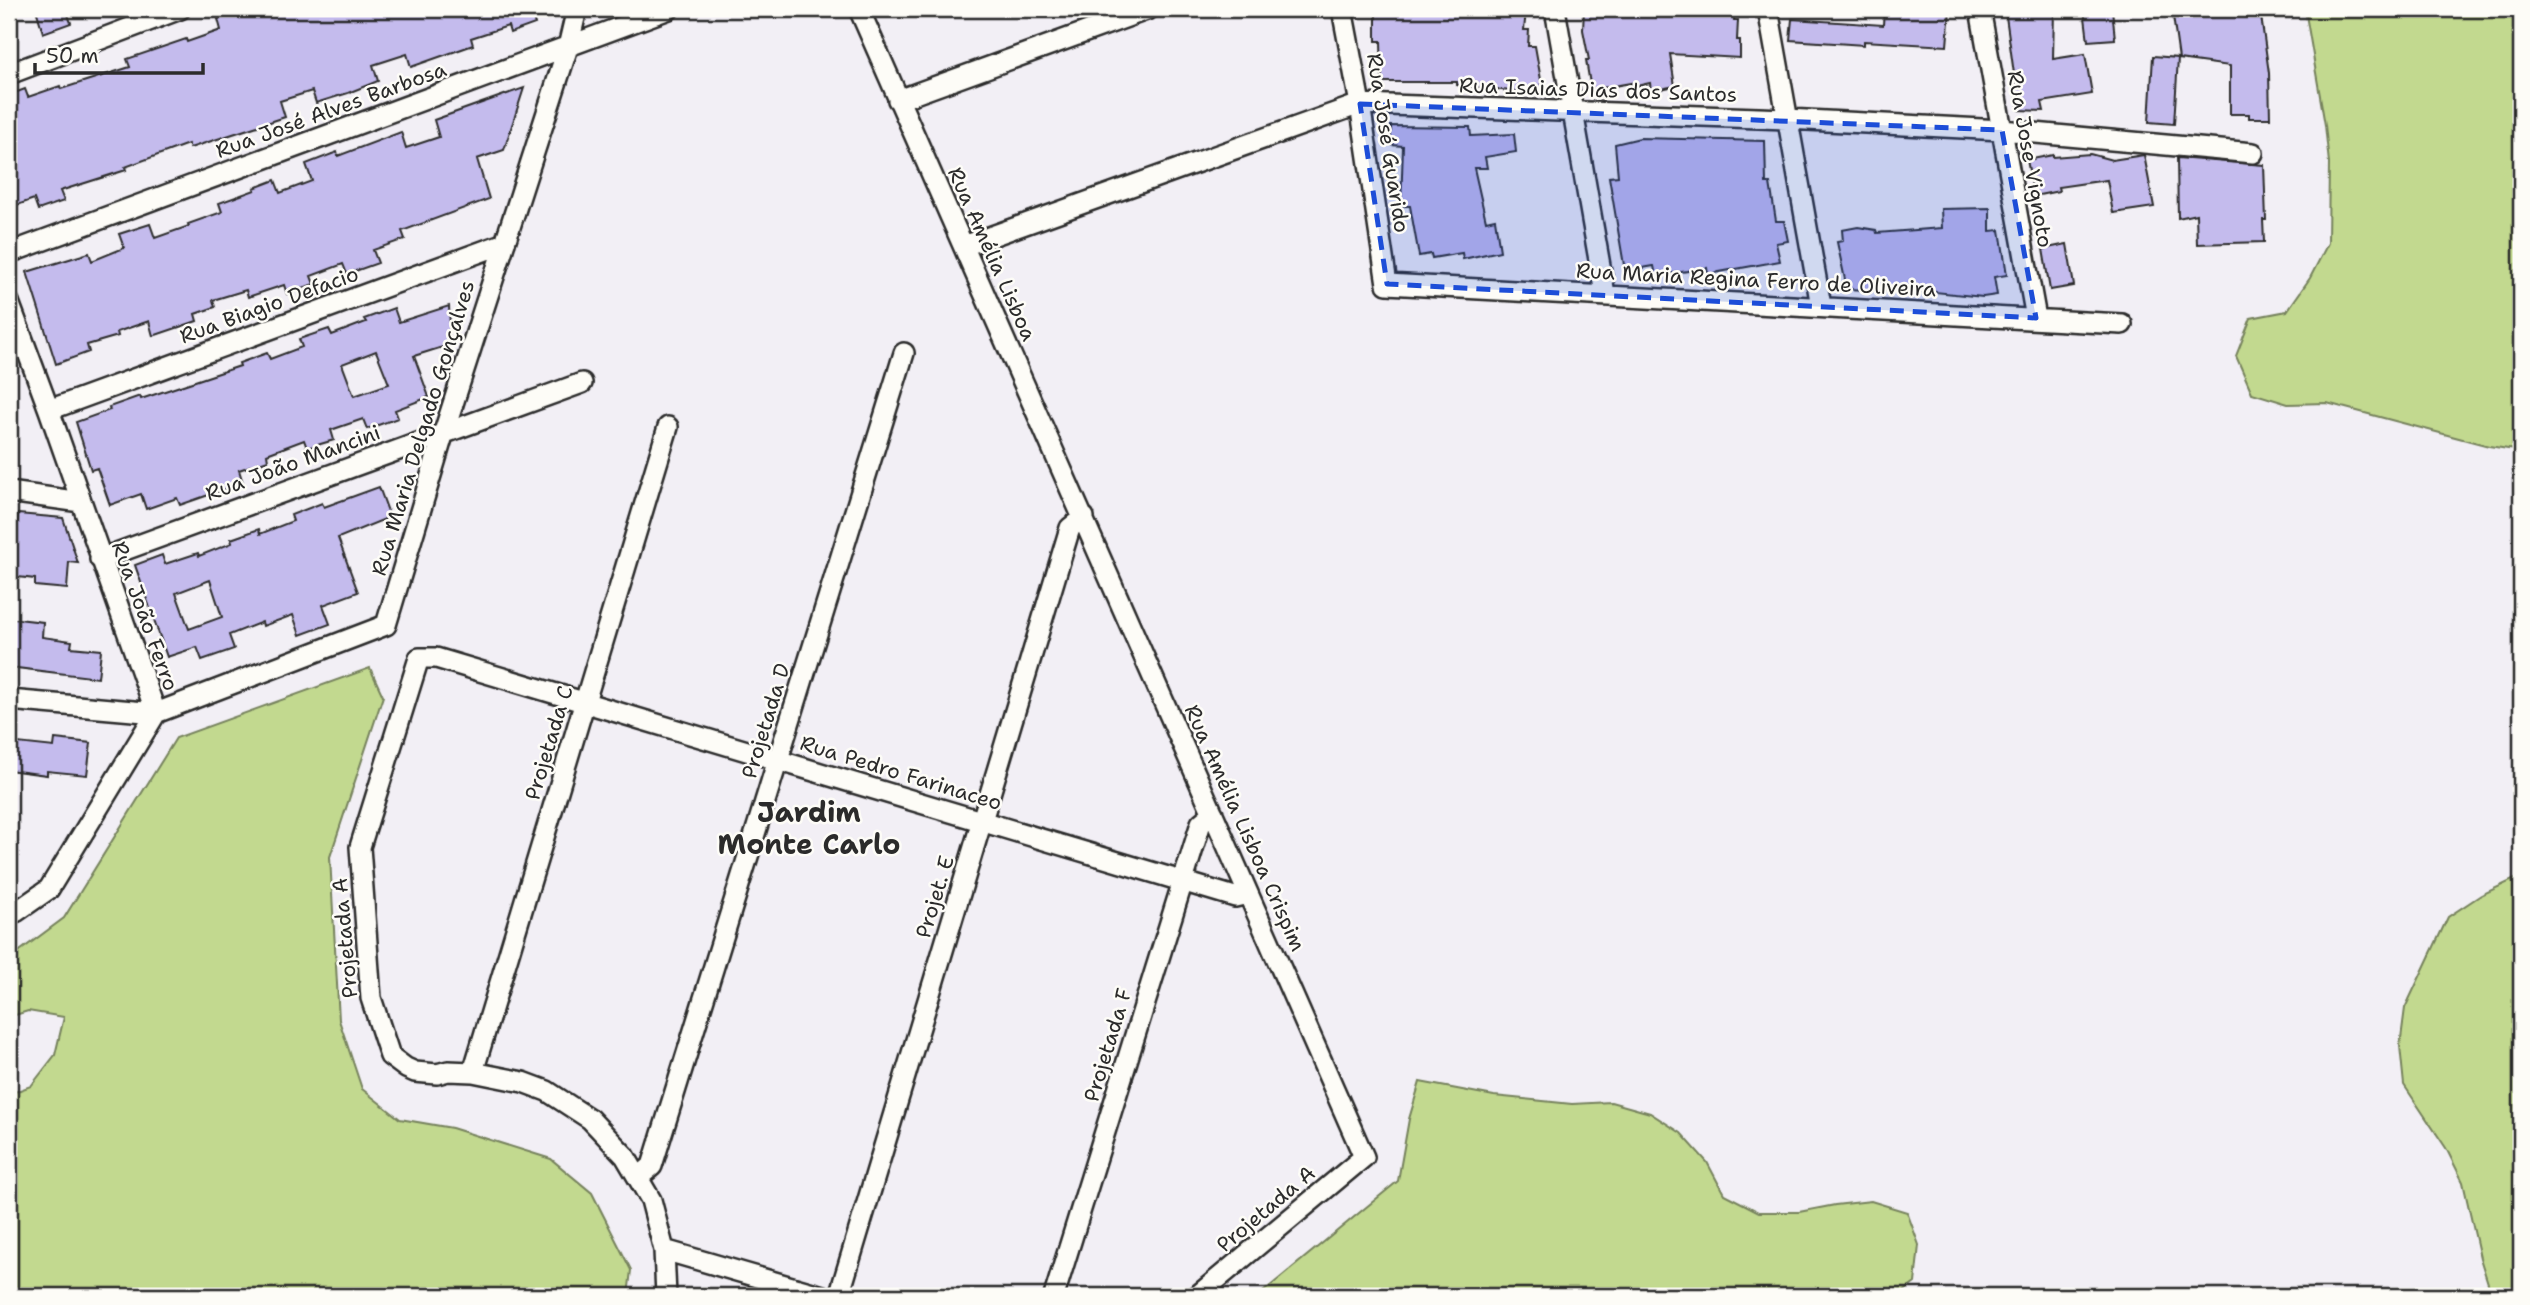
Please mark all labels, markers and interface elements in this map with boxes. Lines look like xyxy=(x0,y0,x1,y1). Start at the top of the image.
scale bar xyxy=(35,32,203,76)
text: 50 m xyxy=(46,42,99,70)
street label: Rua José Guarido xyxy=(1360,51,1416,235)
street label: Rua José Alves Barbosa xyxy=(212,55,450,165)
street label: Rua Jose Vignoto xyxy=(2001,68,2059,250)
street label: Rua Isaias Dias dos Santos xyxy=(1458,71,1738,109)
street label: Rua Amélia Lisboa xyxy=(941,163,1043,345)
street label: Rua Maria Regina Ferro de Oliveira xyxy=(1575,257,1937,303)
street label: Rua Biagio Defacio xyxy=(176,260,362,350)
street label: Rua Maria Delgado Gonçalves xyxy=(365,277,481,579)
street label: Rua João Mancini xyxy=(202,418,384,508)
street label: Rua João Ferro xyxy=(105,537,185,695)
street label: Projetada D xyxy=(735,660,797,782)
street label: Projetada C xyxy=(518,682,580,804)
street label: Rua Amélia Lisboa Crispim xyxy=(1178,700,1312,956)
street label: Rua Pedro Farinaceo xyxy=(797,729,1005,817)
district label: Jardim Monte Carlo xyxy=(718,793,900,863)
street label: Projet. E xyxy=(909,852,961,942)
street label: Projetada A xyxy=(326,877,364,999)
street label: Projetada F xyxy=(1077,985,1139,1105)
street label: Projetada A xyxy=(1211,1159,1321,1259)

